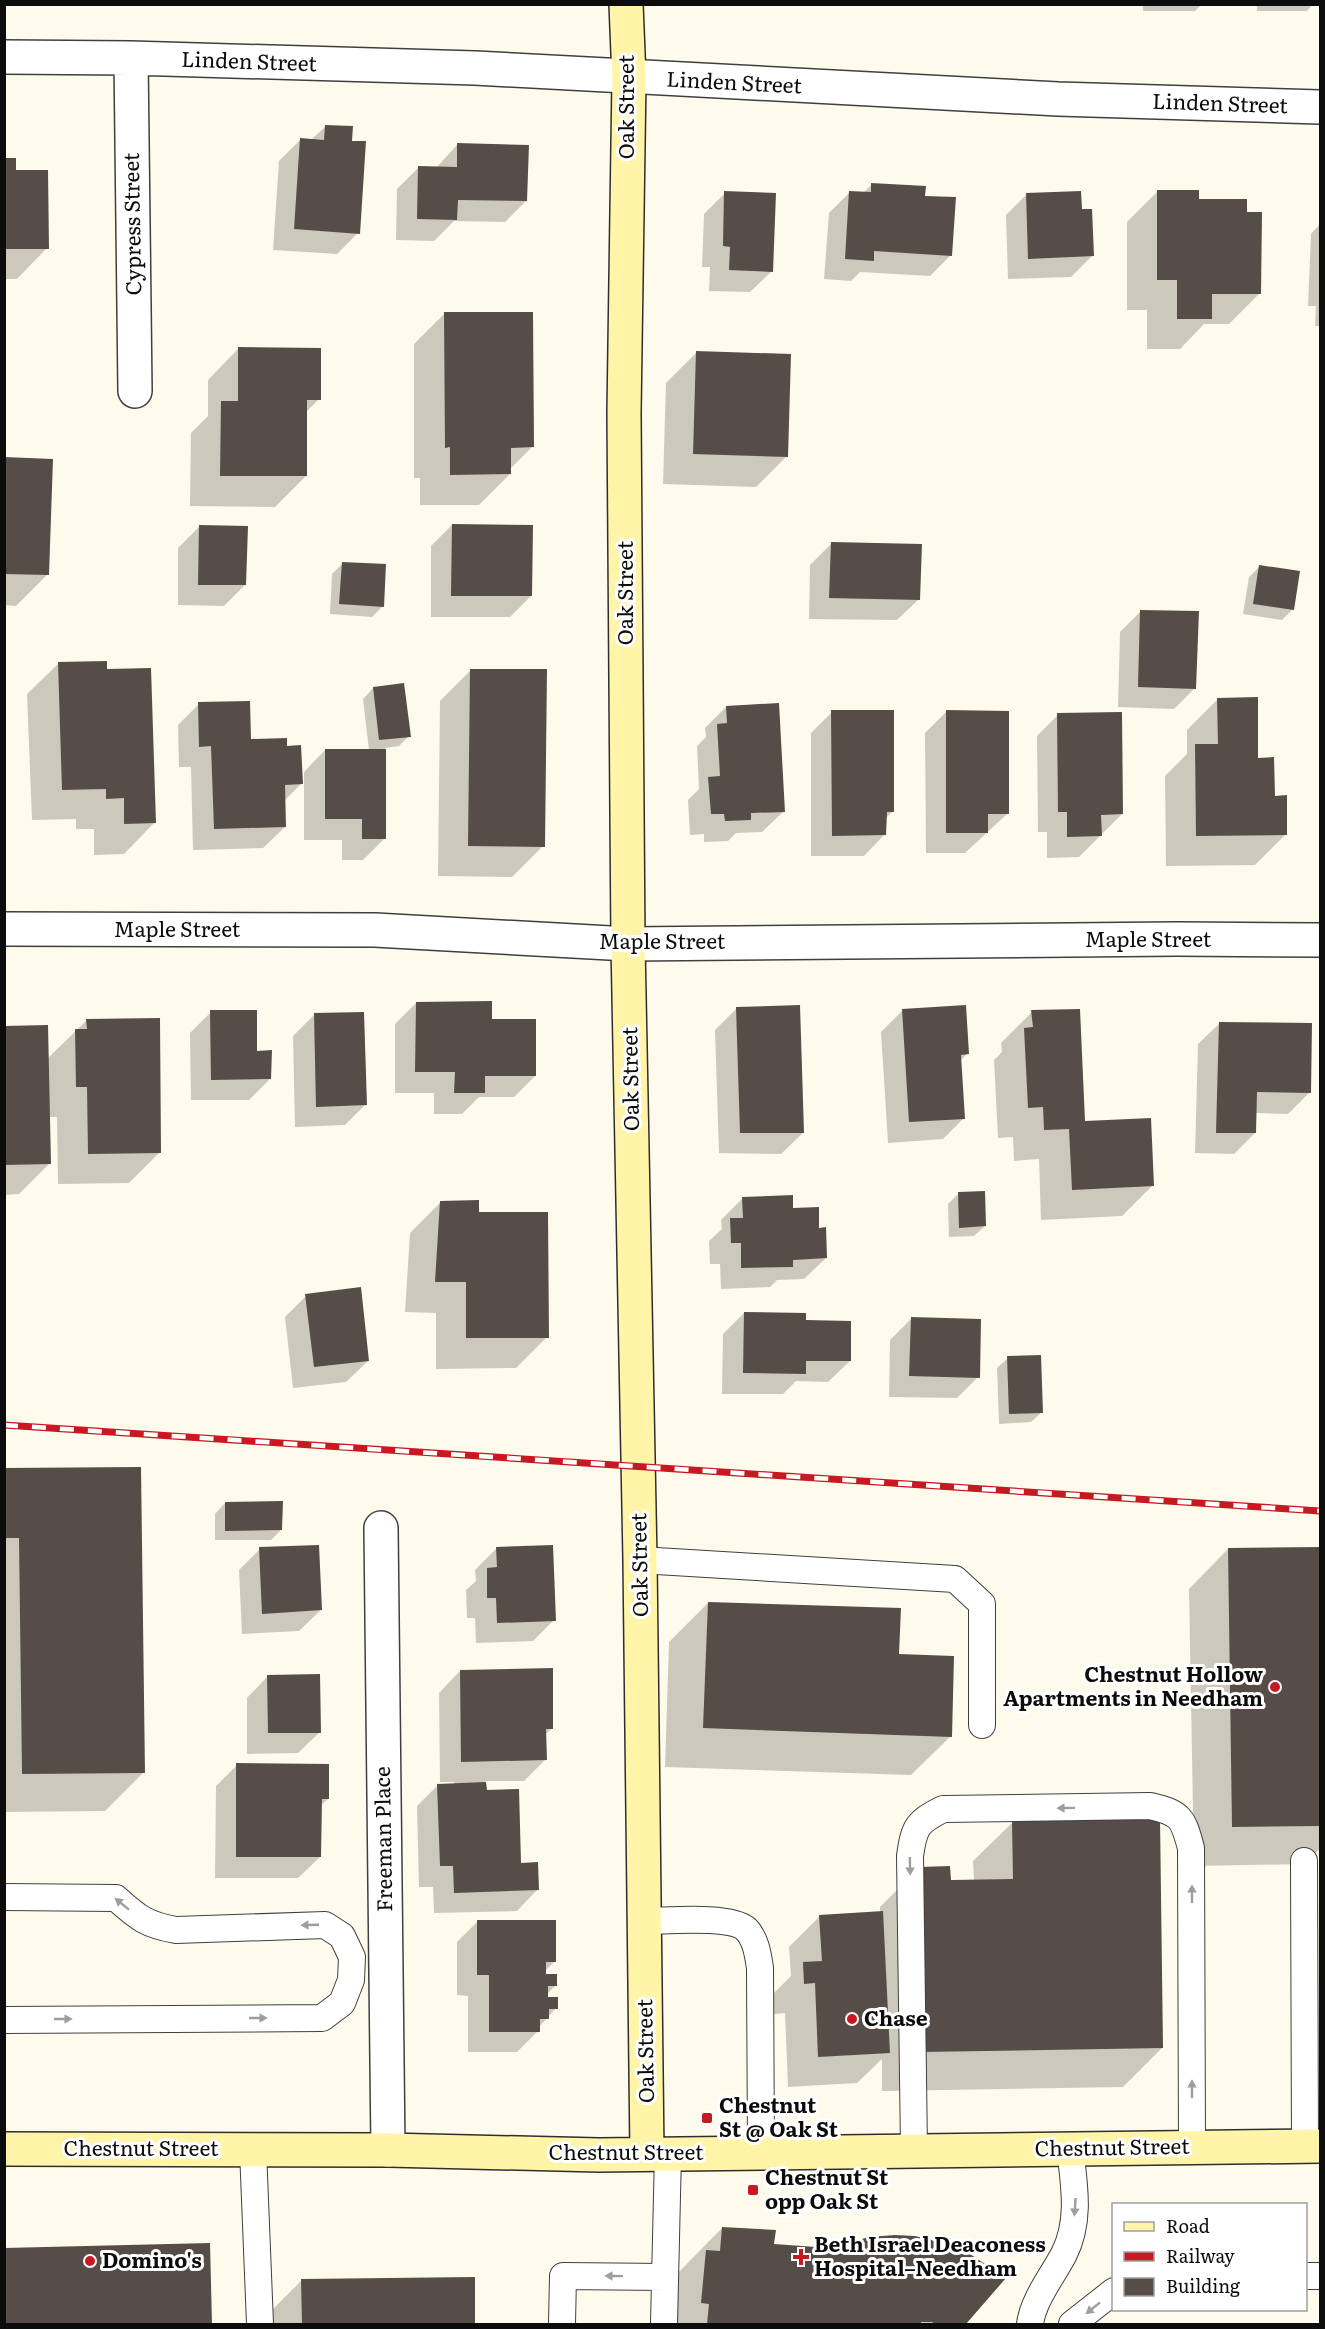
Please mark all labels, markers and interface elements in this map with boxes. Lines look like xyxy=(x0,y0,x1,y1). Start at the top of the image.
street label: Linden Street xyxy=(181,42,318,77)
street label: Oak Street xyxy=(609,54,640,159)
street label: Linden Street xyxy=(666,61,803,100)
street label: Linden Street xyxy=(1152,84,1289,119)
street label: Cypress Street xyxy=(114,152,147,296)
street label: Oak Street xyxy=(608,540,639,645)
street label: Maple Street xyxy=(114,912,241,943)
street label: Maple Street xyxy=(1085,922,1212,953)
street label: Maple Street xyxy=(599,924,726,955)
street label: Oak Street xyxy=(612,1026,645,1131)
street label: Oak Street xyxy=(621,1512,654,1617)
place label: Chestnut Hollow Apartments in Needham xyxy=(1003,1657,1263,1712)
marker: Chestnut Hollow Apartments in Needham xyxy=(1268,1680,1282,1694)
street label: Freeman Place xyxy=(365,1766,398,1912)
one-way arrow xyxy=(1057,1803,1076,1813)
one-way arrow xyxy=(905,1856,915,1875)
one-way arrow xyxy=(1187,1884,1197,1903)
one-way arrow xyxy=(114,1898,130,1911)
one-way arrow xyxy=(300,1921,319,1930)
street label: Oak Street xyxy=(627,1998,660,2103)
place label: Chase xyxy=(864,2001,928,2032)
marker: Chase xyxy=(845,2012,859,2026)
one-way arrow xyxy=(248,2013,267,2023)
one-way arrow xyxy=(53,2014,72,2024)
one-way arrow xyxy=(1187,2079,1197,2098)
place label: Chestnut St @ Oak St xyxy=(719,2088,839,2143)
marker: Chestnut St @ Oak St xyxy=(700,2111,714,2125)
street label: Chestnut Street xyxy=(1034,2129,1190,2162)
street label: Chestnut Street xyxy=(63,2131,219,2162)
street label: Chestnut Street xyxy=(548,2135,704,2166)
place label: Chestnut St opp Oak St xyxy=(765,2160,889,2215)
marker: Chestnut St opp Oak St xyxy=(746,2183,760,2197)
one-way arrow xyxy=(1070,2197,1080,2216)
legend xyxy=(1112,2203,1307,2311)
text: Road xyxy=(1166,2212,1210,2239)
place label: Beth Israel Deaconess Hospital–Needham xyxy=(814,2227,1046,2282)
text: Railway xyxy=(1166,2242,1235,2269)
place label: Domino's xyxy=(102,2243,202,2274)
marker: Beth Israel Deaconess Hospital–Needham xyxy=(792,2248,810,2266)
marker: Domino's xyxy=(83,2254,97,2268)
one-way arrow xyxy=(605,2272,624,2281)
text: Building xyxy=(1166,2272,1241,2299)
one-way arrow xyxy=(1085,2301,1101,2314)

